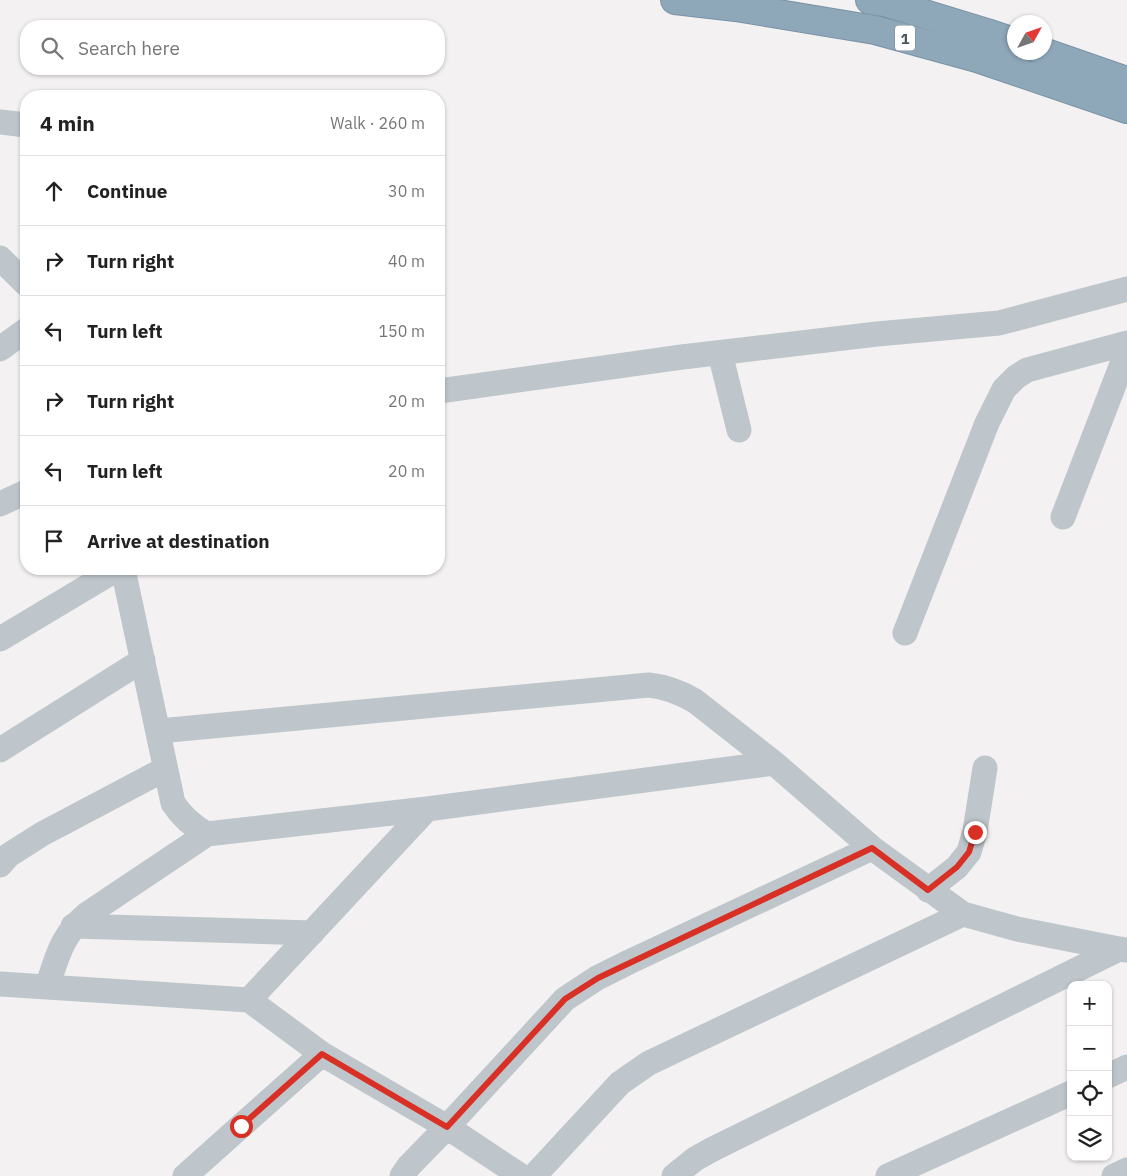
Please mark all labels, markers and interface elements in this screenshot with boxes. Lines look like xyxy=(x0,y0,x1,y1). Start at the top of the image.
north arrow xyxy=(1007,15,1052,60)
search box xyxy=(20,20,445,75)
road number: 1 xyxy=(895,26,915,50)
icon: search xyxy=(38,34,66,62)
text: Search here xyxy=(78,36,180,60)
text: 4 min xyxy=(40,109,95,137)
text: Walk · 260 m xyxy=(330,113,425,133)
icon: ahead xyxy=(40,177,68,205)
text: Continue xyxy=(87,179,167,203)
text: 30 m xyxy=(388,181,425,201)
icon: right xyxy=(40,247,68,275)
text: Turn right xyxy=(87,249,174,273)
text: 40 m xyxy=(388,251,425,271)
icon: left xyxy=(40,317,68,345)
text: Turn left xyxy=(87,319,163,343)
text: 150 m xyxy=(378,321,425,341)
icon: right xyxy=(40,387,68,415)
text: Turn right xyxy=(87,389,174,413)
text: 20 m xyxy=(388,391,425,411)
icon: left xyxy=(40,457,68,485)
text: Turn left xyxy=(87,459,163,483)
text: 20 m xyxy=(388,461,425,481)
icon: arrive xyxy=(40,527,68,555)
text: Arrive at destination xyxy=(87,529,270,553)
route end xyxy=(964,821,987,844)
map controls xyxy=(1067,981,1112,1161)
button: + xyxy=(1067,981,1112,1026)
button: − xyxy=(1067,1026,1112,1071)
button: locate xyxy=(1067,1071,1112,1116)
route start xyxy=(230,1115,253,1138)
button: layers xyxy=(1067,1116,1112,1161)

